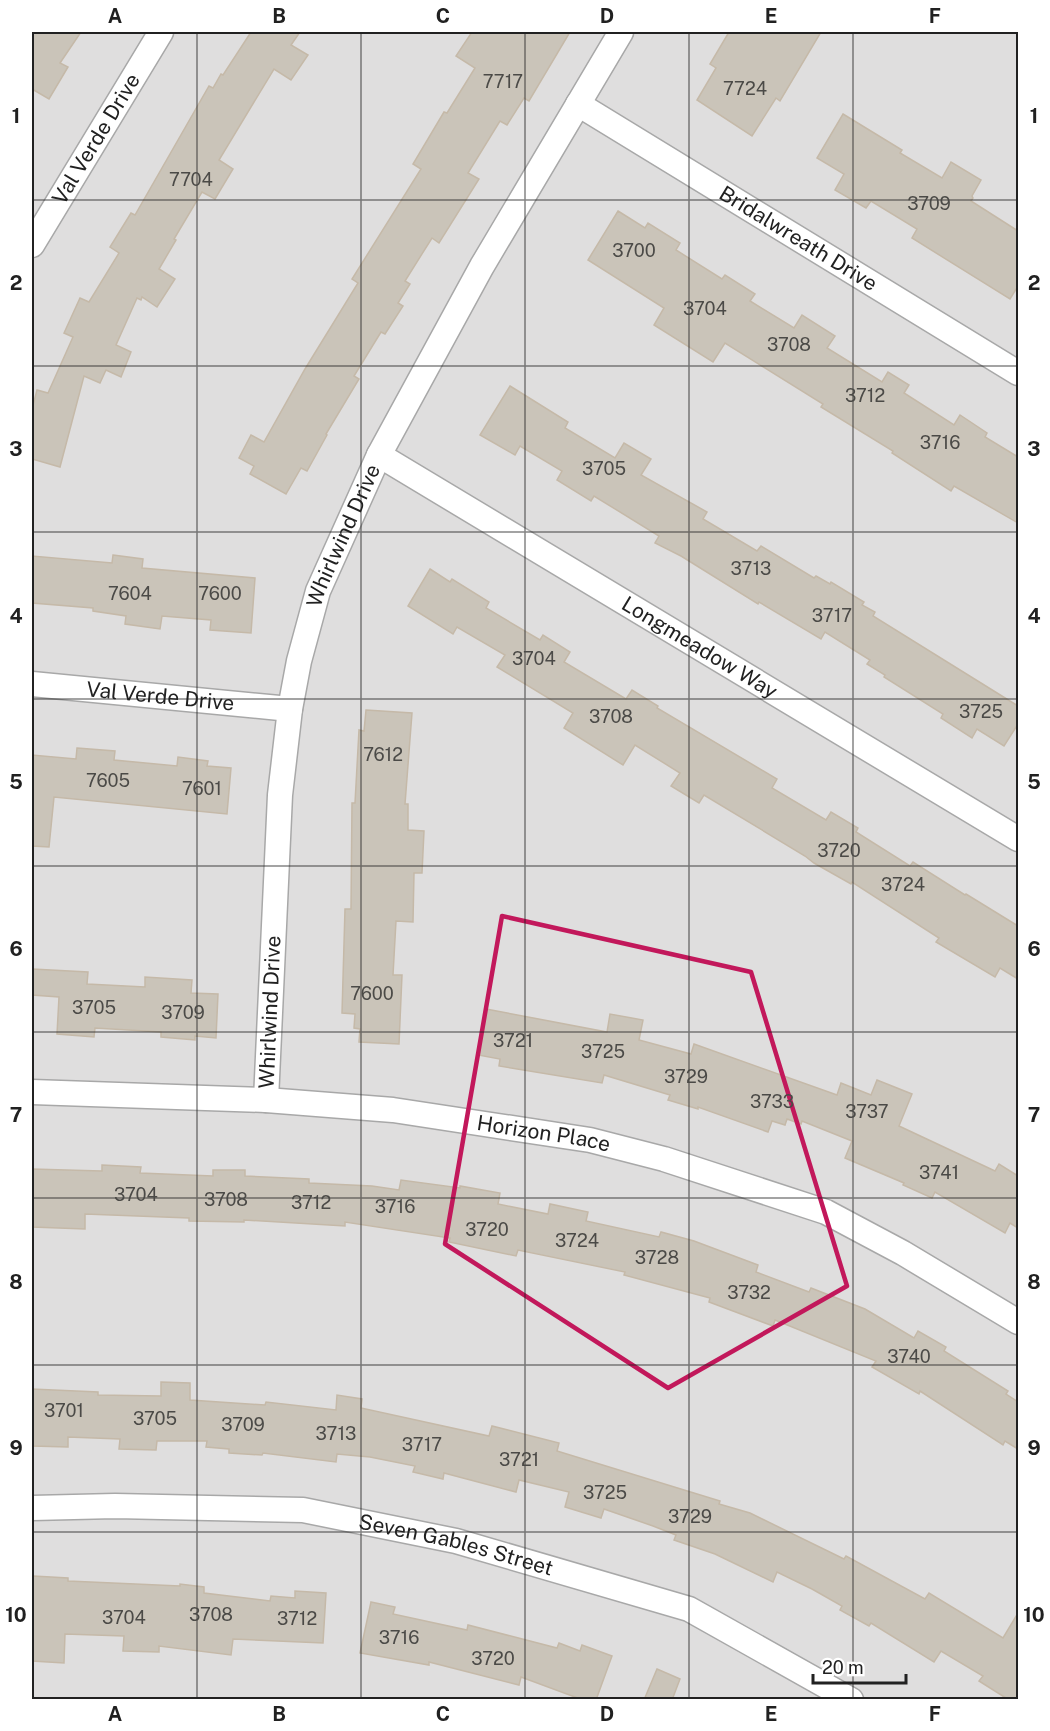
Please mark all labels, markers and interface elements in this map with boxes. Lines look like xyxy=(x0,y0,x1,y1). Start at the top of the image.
text: A xyxy=(108,4,122,28)
text: B xyxy=(272,4,286,28)
text: C xyxy=(436,4,450,28)
text: D xyxy=(600,4,614,28)
text: E xyxy=(765,4,777,28)
text: F xyxy=(929,4,941,28)
street label: Val Verde Drive xyxy=(47,69,145,209)
house number: 7717 xyxy=(483,71,523,92)
house number: 7724 xyxy=(723,78,767,99)
text: 1 xyxy=(12,104,20,128)
text: 1 xyxy=(1030,104,1038,128)
house number: 7704 xyxy=(169,169,213,190)
street label: Bridalwreath Drive xyxy=(715,180,882,296)
house number: 3709 xyxy=(907,193,951,214)
house number: 3700 xyxy=(612,240,656,261)
text: 2 xyxy=(10,271,22,295)
text: 2 xyxy=(1028,271,1040,295)
house number: 3704 xyxy=(683,298,727,319)
house number: 3708 xyxy=(767,334,811,355)
house number: 3712 xyxy=(845,385,885,406)
house number: 3716 xyxy=(920,432,960,453)
text: 3 xyxy=(9,437,23,461)
text: 3 xyxy=(1027,437,1041,461)
house number: 3705 xyxy=(582,458,626,479)
street label: Whirlwind Drive xyxy=(301,460,385,610)
house number: 3713 xyxy=(731,558,771,579)
house number: 7604 xyxy=(108,583,152,604)
house number: 7600 xyxy=(198,583,242,604)
street label: Longmeadow Way xyxy=(617,591,782,704)
text: 4 xyxy=(9,604,23,628)
text: 4 xyxy=(1027,604,1041,628)
house number: 3717 xyxy=(812,605,852,626)
house number: 3704 xyxy=(512,648,556,669)
street label: Val Verde Drive xyxy=(85,676,236,716)
house number: 3725 xyxy=(959,701,1003,722)
house number: 3708 xyxy=(589,706,633,727)
house number: 7612 xyxy=(363,744,403,765)
text: 5 xyxy=(9,770,23,794)
house number: 7605 xyxy=(86,770,130,791)
text: 5 xyxy=(1027,770,1041,794)
house number: 7601 xyxy=(182,778,222,799)
house number: 3720 xyxy=(817,840,861,861)
house number: 3724 xyxy=(881,874,925,895)
street label: Whirlwind Drive xyxy=(254,935,286,1089)
text: 6 xyxy=(9,937,23,961)
text: 6 xyxy=(1027,937,1041,961)
house number: 7600 xyxy=(350,983,394,1004)
house number: 3705 xyxy=(72,997,116,1018)
house number: 3709 xyxy=(161,1002,205,1023)
house number: 3721 xyxy=(493,1030,533,1051)
house number: 3725 xyxy=(581,1041,625,1062)
house number: 3729 xyxy=(664,1066,708,1087)
house number: 3733 xyxy=(750,1091,794,1112)
house number: 3737 xyxy=(845,1101,889,1122)
text: 7 xyxy=(10,1103,22,1127)
text: 7 xyxy=(1028,1103,1040,1127)
street label: Horizon Place xyxy=(475,1110,613,1157)
house number: 3741 xyxy=(919,1162,959,1183)
house number: 3704 xyxy=(114,1184,158,1205)
house number: 3708 xyxy=(204,1189,248,1210)
house number: 3712 xyxy=(291,1192,331,1213)
house number: 3716 xyxy=(375,1196,415,1217)
house number: 3720 xyxy=(465,1219,509,1240)
house number: 3724 xyxy=(555,1230,599,1251)
house number: 3728 xyxy=(635,1247,679,1268)
text: 8 xyxy=(9,1270,23,1294)
text: 8 xyxy=(1027,1270,1041,1294)
house number: 3732 xyxy=(727,1282,771,1303)
house number: 3740 xyxy=(887,1346,931,1367)
house number: 3701 xyxy=(44,1400,84,1421)
house number: 3705 xyxy=(133,1408,177,1429)
house number: 3709 xyxy=(221,1414,265,1435)
house number: 3713 xyxy=(316,1423,356,1444)
house number: 3717 xyxy=(402,1434,442,1455)
text: 9 xyxy=(9,1436,23,1460)
text: 9 xyxy=(1027,1436,1041,1460)
house number: 3721 xyxy=(499,1449,539,1470)
house number: 3725 xyxy=(583,1482,627,1503)
house number: 3729 xyxy=(668,1506,712,1527)
street label: Seven Gables Street xyxy=(357,1509,556,1581)
text: 10 xyxy=(5,1603,27,1627)
text: 10 xyxy=(1023,1603,1045,1627)
house number: 3708 xyxy=(189,1604,233,1625)
house number: 3704 xyxy=(102,1607,146,1628)
house number: 3712 xyxy=(277,1608,317,1629)
house number: 3716 xyxy=(379,1627,419,1648)
scale bar xyxy=(813,1647,906,1685)
house number: 3720 xyxy=(471,1648,515,1669)
text: 20 m xyxy=(822,1657,864,1678)
text: A xyxy=(108,1702,122,1726)
text: B xyxy=(272,1702,286,1726)
text: C xyxy=(436,1702,450,1726)
text: D xyxy=(600,1702,614,1726)
text: E xyxy=(765,1702,777,1726)
text: F xyxy=(929,1702,941,1726)

